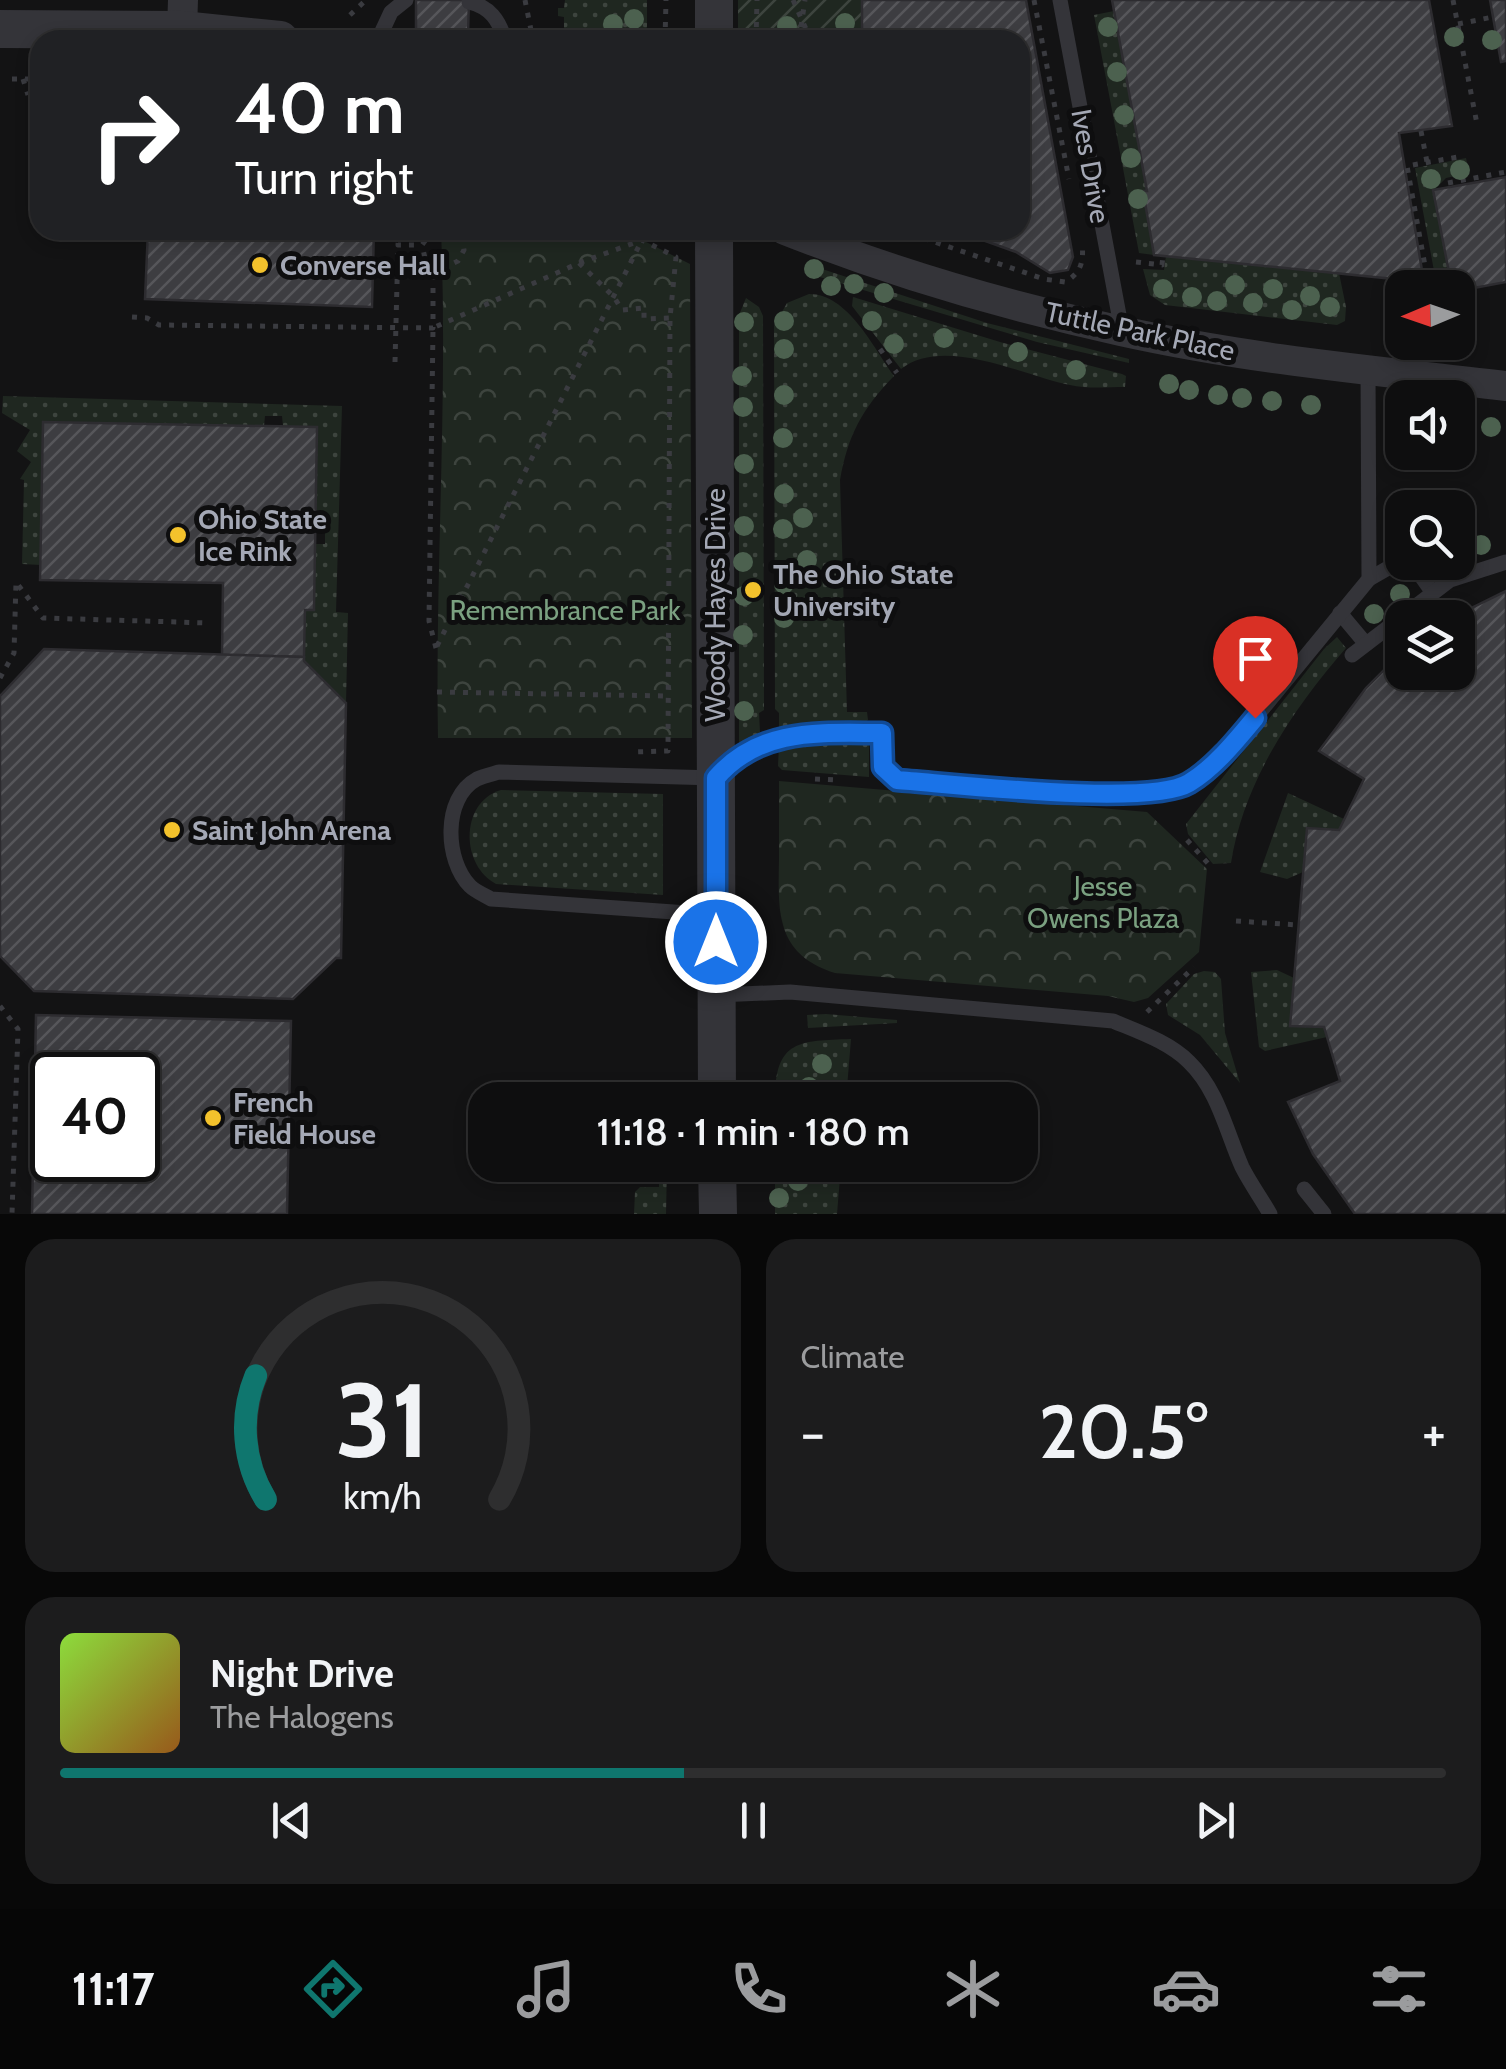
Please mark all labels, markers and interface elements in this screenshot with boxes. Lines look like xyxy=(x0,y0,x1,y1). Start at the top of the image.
text: 40 m xyxy=(235,65,404,151)
icon: right xyxy=(70,70,200,200)
street label: Ives Drive xyxy=(1064,106,1118,226)
text: Turn right xyxy=(235,151,414,205)
place label: Converse Hall xyxy=(280,248,447,282)
marker: Converse Hall xyxy=(249,254,271,276)
north arrow xyxy=(1385,270,1475,360)
map controls xyxy=(1385,270,1475,690)
street label: Tuttle Park Place xyxy=(1042,294,1238,368)
button: sound xyxy=(1385,380,1475,470)
street label: Woody Hayes Drive xyxy=(698,488,732,722)
button: search xyxy=(1385,490,1475,580)
place label: Ohio State Ice Rink xyxy=(198,502,327,568)
marker: Ohio State Ice Rink xyxy=(167,524,189,546)
place label: The Ohio State University xyxy=(773,557,953,623)
marker: The Ohio State University xyxy=(742,579,764,601)
park label: Remembrance Park xyxy=(449,593,681,627)
button: layers xyxy=(1385,600,1475,690)
pin xyxy=(1213,616,1298,719)
icon: arrive xyxy=(1228,631,1283,686)
place label: Saint John Arena xyxy=(192,813,391,847)
marker: Saint John Arena xyxy=(161,819,183,841)
park label: Jesse Owens Plaza xyxy=(1027,869,1180,935)
position arrow xyxy=(664,890,768,994)
speed limit sign: 40 xyxy=(30,1052,160,1182)
place label: French Field House xyxy=(233,1085,376,1151)
marker: French Field House xyxy=(202,1107,224,1129)
text: 11:18 · 1 min · 180 m xyxy=(596,1108,910,1155)
text: Climate xyxy=(801,1337,905,1376)
text: 31 xyxy=(336,1357,430,1483)
text: 20.5° xyxy=(1038,1386,1208,1477)
text: − xyxy=(801,1399,825,1466)
text: + xyxy=(1422,1399,1446,1466)
text: km/h xyxy=(344,1475,422,1518)
text: Night Drive xyxy=(210,1650,394,1697)
text: The Halogens xyxy=(210,1697,394,1736)
icon: previous xyxy=(264,1793,319,1848)
icon: pause xyxy=(726,1793,781,1848)
icon: next xyxy=(1188,1793,1243,1848)
icon: directions xyxy=(298,1954,368,2024)
icon: music xyxy=(511,1954,581,2024)
icon: phone xyxy=(724,1954,794,2024)
icon: climate xyxy=(938,1954,1008,2024)
icon: car xyxy=(1151,1954,1221,2024)
icon: filters xyxy=(1364,1954,1434,2024)
text: 11:17 xyxy=(72,1962,154,2016)

